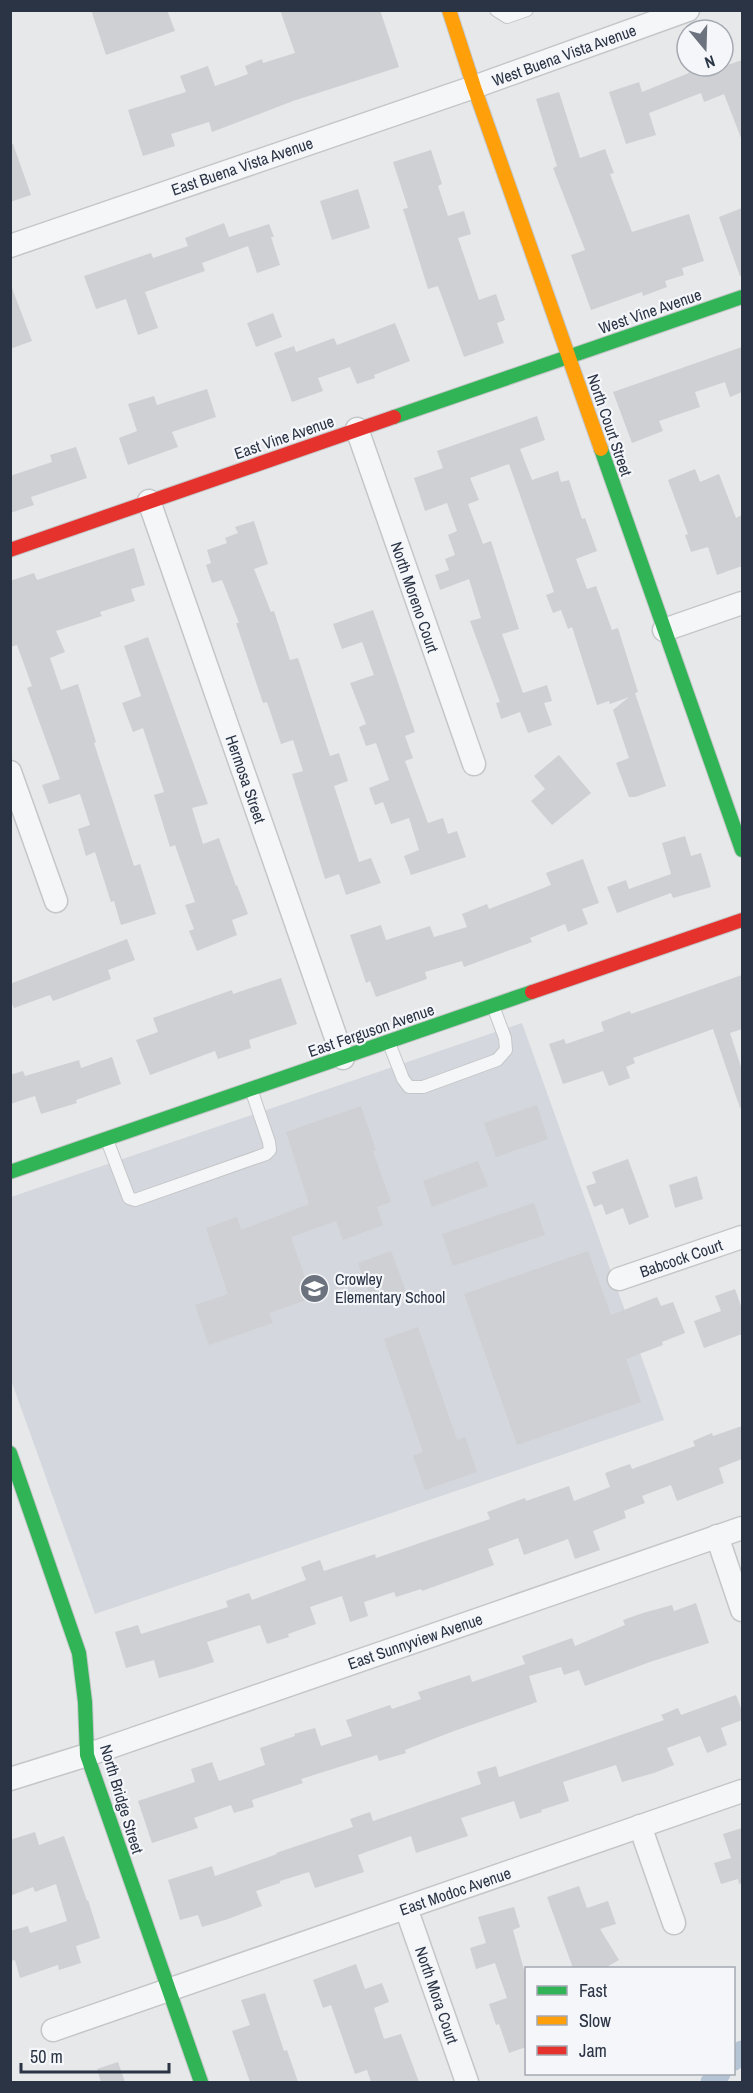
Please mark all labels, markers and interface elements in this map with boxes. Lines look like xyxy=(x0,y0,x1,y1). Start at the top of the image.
north arrow xyxy=(675,18,735,78)
street label: West Buena Vista Avenue xyxy=(489,19,639,91)
text: N xyxy=(702,50,718,74)
street label: East Buena Vista Avenue xyxy=(168,131,316,201)
street label: West Vine Avenue xyxy=(596,283,704,339)
street label: North Court Street xyxy=(582,371,638,479)
street label: East Vine Avenue xyxy=(231,410,337,464)
street label: North Moreno Court xyxy=(386,539,444,656)
street label: Hermosa Street xyxy=(221,732,271,826)
street label: East Ferguson Avenue xyxy=(305,998,437,1062)
street label: Babcock Court xyxy=(637,1233,726,1282)
place label: Crowley Elementary School xyxy=(335,1268,445,1308)
school or university icon: Crowley Elementary School xyxy=(298,1272,330,1304)
street label: East Sunnyview Avenue xyxy=(345,1608,485,1674)
street label: North Bridge Street xyxy=(95,1742,149,1857)
street label: East Modoc Avenue xyxy=(396,1862,514,1920)
street label: North Mora Court xyxy=(410,1944,464,2047)
legend xyxy=(525,1967,735,2075)
text: Fast xyxy=(579,1978,607,2003)
text: Slow xyxy=(579,2008,611,2033)
scale bar xyxy=(21,2036,170,2074)
text: Jam xyxy=(579,2038,607,2063)
text: 50 m xyxy=(30,2044,63,2069)

